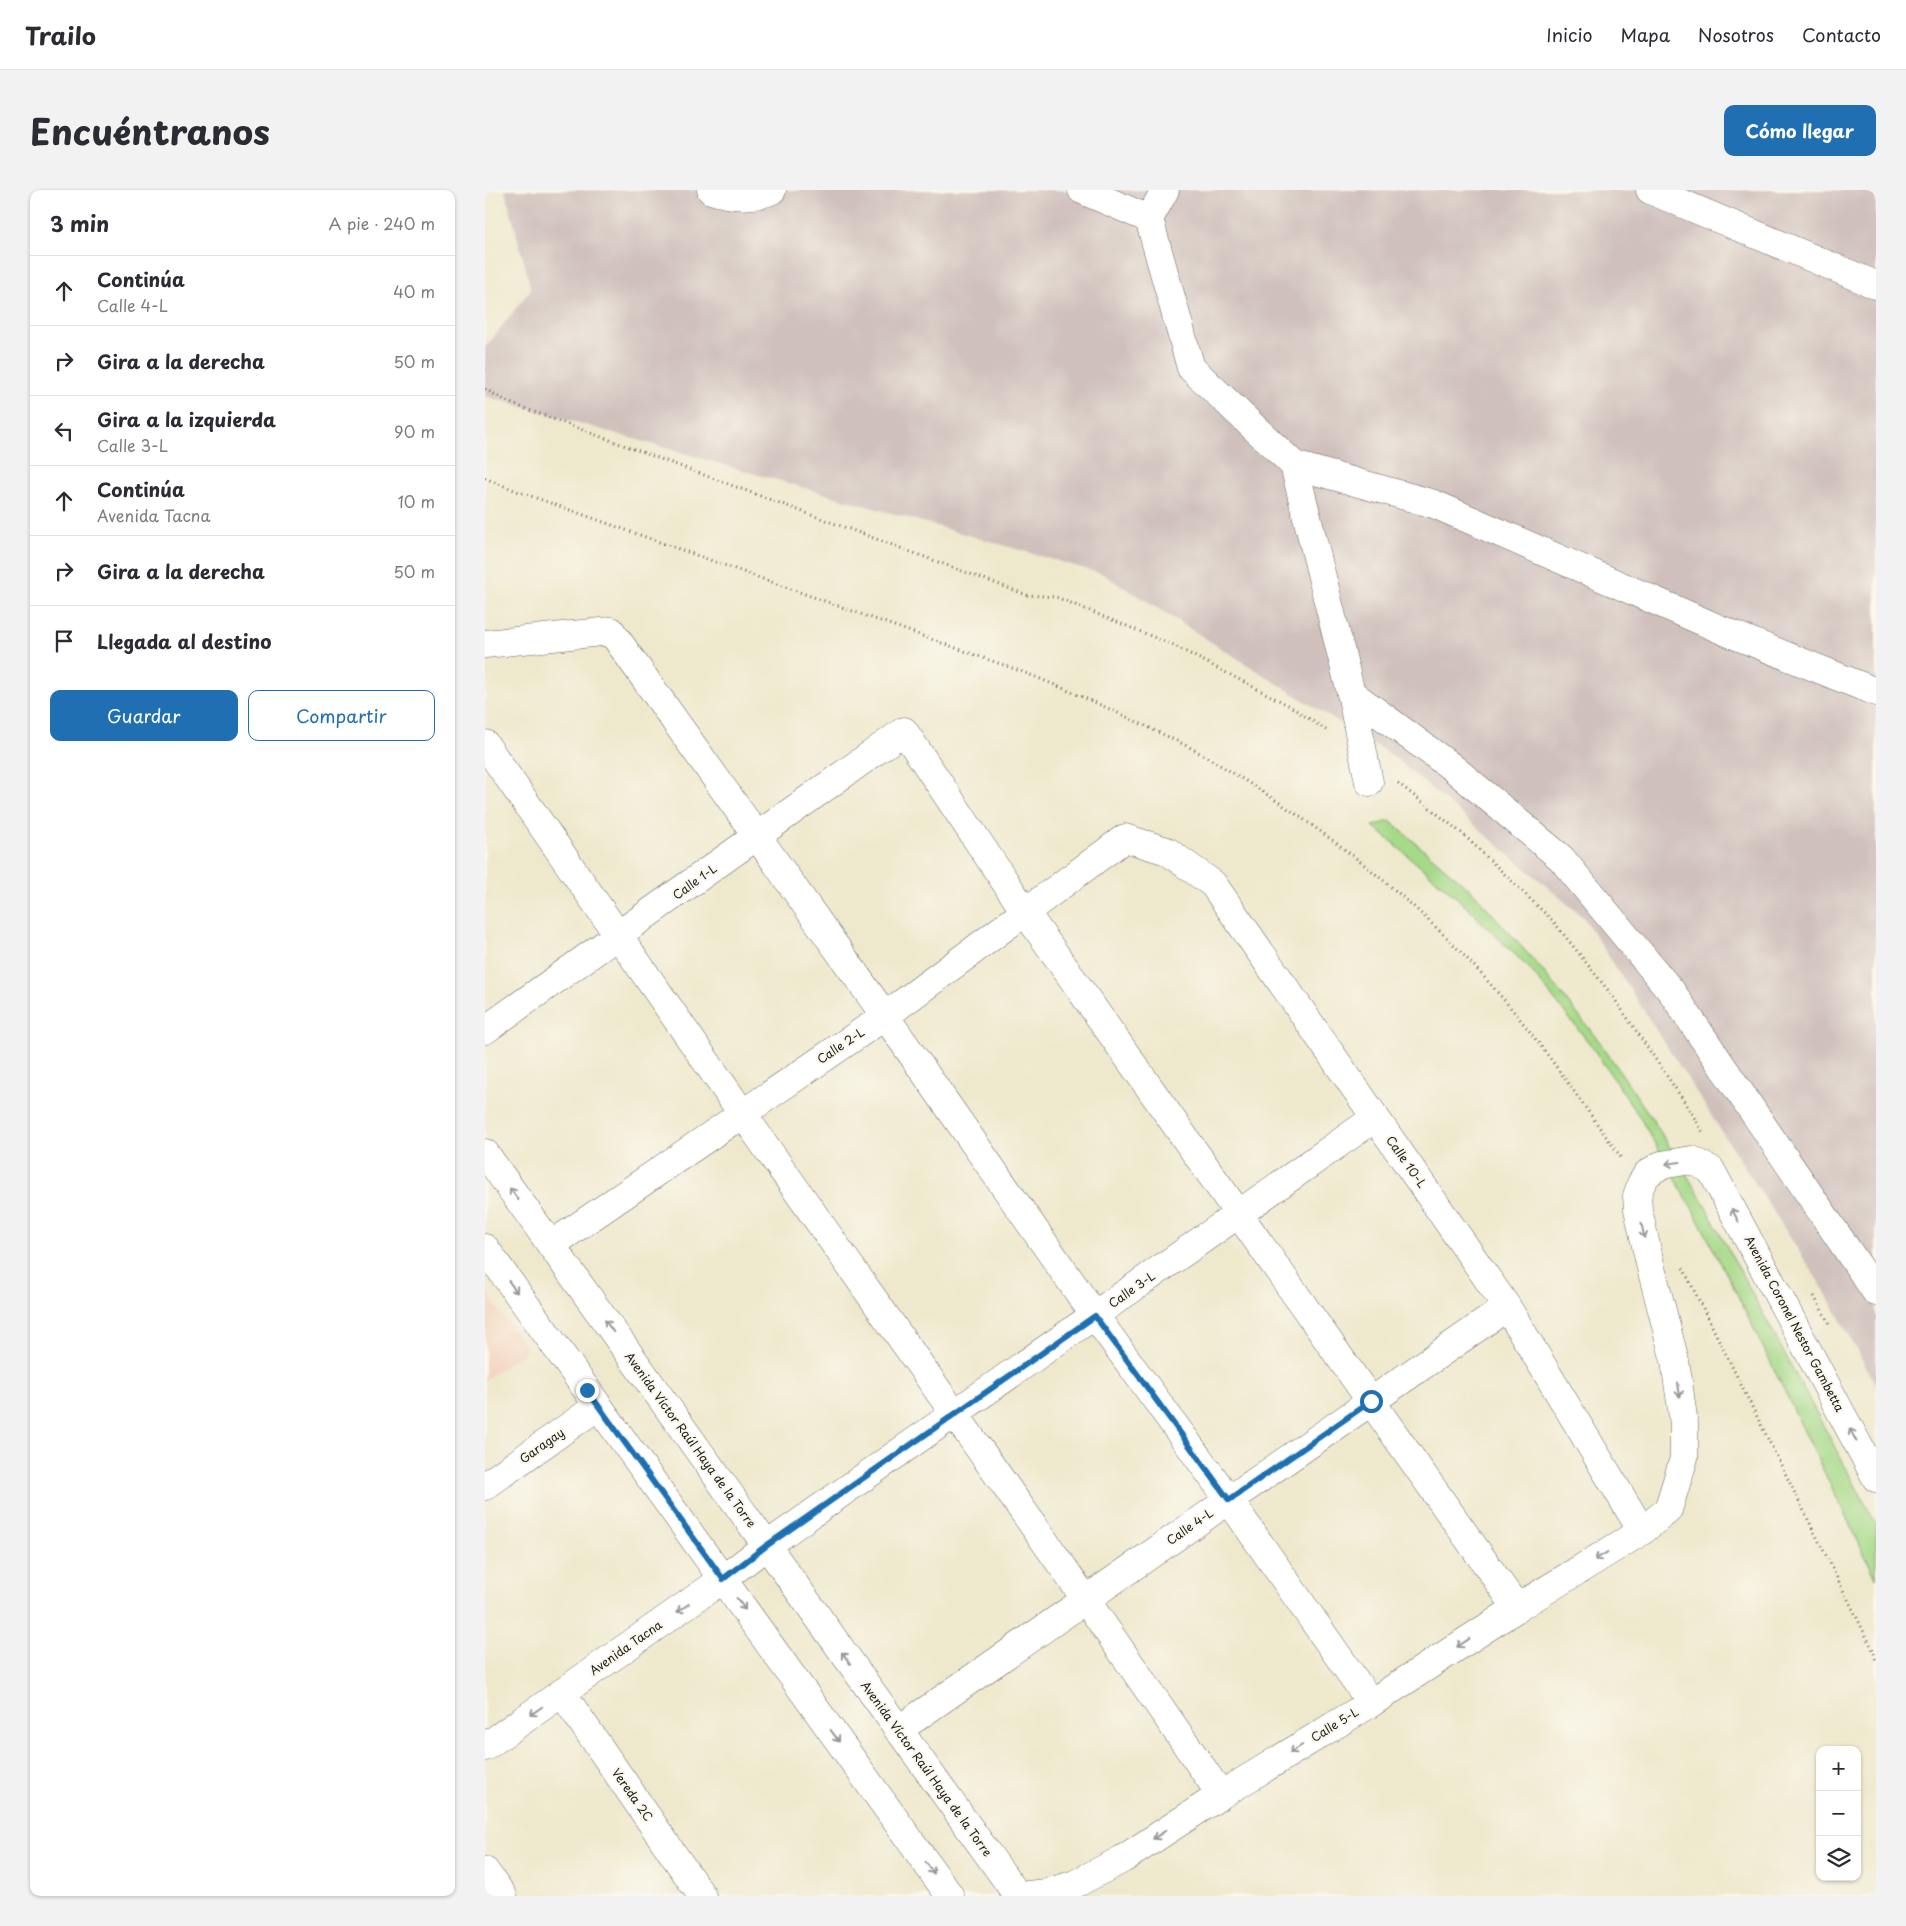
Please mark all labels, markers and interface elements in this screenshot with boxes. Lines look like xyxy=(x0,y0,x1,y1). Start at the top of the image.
text: Trailo xyxy=(25,17,96,53)
text: Inicio xyxy=(1546,21,1593,48)
text: Mapa xyxy=(1621,21,1670,48)
text: Nosotros xyxy=(1698,21,1774,48)
text: Contacto xyxy=(1802,21,1881,48)
text: Encuéntranos xyxy=(30,104,270,157)
button: Cómo llegar xyxy=(1724,105,1876,156)
text: 3 min xyxy=(50,207,109,239)
text: A pie · 240 m xyxy=(328,211,435,235)
text: Continúa xyxy=(97,265,185,293)
icon: ahead xyxy=(50,277,78,305)
text: 40 m xyxy=(393,279,435,303)
text: Calle 4-L xyxy=(97,293,168,317)
icon: right xyxy=(50,347,78,375)
text: Gira a la derecha xyxy=(97,347,265,375)
text: 50 m xyxy=(394,349,435,373)
text: Gira a la izquierda xyxy=(97,405,276,433)
icon: left xyxy=(50,417,78,445)
text: 90 m xyxy=(394,419,435,443)
text: Calle 3-L xyxy=(97,433,168,457)
text: Continúa xyxy=(97,475,185,503)
icon: ahead xyxy=(50,487,78,515)
text: 10 m xyxy=(398,489,435,513)
text: Avenida Tacna xyxy=(97,503,210,527)
icon: right xyxy=(50,557,78,585)
text: Gira a la derecha xyxy=(97,557,265,585)
text: 50 m xyxy=(394,559,435,583)
icon: arrive xyxy=(50,627,78,655)
text: Llegada al destino xyxy=(97,627,271,655)
button: Guardar xyxy=(50,690,238,741)
button: Compartir xyxy=(248,690,435,741)
street label: Calle 1-L xyxy=(669,859,720,903)
street label: Calle 2-L xyxy=(813,1023,868,1068)
street label: Calle 10-L xyxy=(1382,1132,1431,1191)
one-way arrow xyxy=(1666,1158,1682,1168)
one-way arrow xyxy=(509,1187,519,1201)
one-way arrow xyxy=(1730,1207,1740,1222)
one-way arrow xyxy=(1638,1223,1648,1239)
street label: Avenida Coronel Nestor Gambetta xyxy=(1741,1232,1849,1415)
street label: Calle 3-L xyxy=(1104,1267,1158,1312)
one-way arrow xyxy=(508,1280,519,1293)
one-way arrow xyxy=(604,1319,614,1333)
street label: Avenida Víctor Raúl Haya de la Torre xyxy=(621,1348,761,1531)
route end xyxy=(576,1379,599,1402)
one-way arrow xyxy=(1674,1381,1684,1397)
route start xyxy=(1360,1390,1383,1413)
street label: Garagay xyxy=(515,1423,567,1467)
one-way arrow xyxy=(1848,1428,1857,1443)
street label: Calle 4-L xyxy=(1162,1504,1216,1549)
one-way arrow xyxy=(1594,1552,1608,1562)
one-way arrow xyxy=(736,1597,746,1611)
one-way arrow xyxy=(677,1602,690,1613)
street label: Avenida Tacna xyxy=(585,1615,666,1679)
one-way arrow xyxy=(1456,1637,1470,1648)
one-way arrow xyxy=(841,1651,851,1665)
street label: Avenida Víctor Raúl Haya de la Torre xyxy=(857,1677,997,1860)
street label: Calle 5-L xyxy=(1307,1702,1362,1746)
one-way arrow xyxy=(529,1706,543,1716)
one-way arrow xyxy=(830,1729,841,1742)
one-way arrow xyxy=(1290,1744,1304,1754)
map controls xyxy=(1816,1746,1861,1881)
button: + xyxy=(1816,1746,1861,1791)
street label: Vereda 2C xyxy=(608,1764,658,1825)
button: − xyxy=(1816,1791,1861,1836)
one-way arrow xyxy=(1152,1830,1166,1841)
button: layers xyxy=(1816,1836,1861,1881)
one-way arrow xyxy=(925,1861,935,1875)

